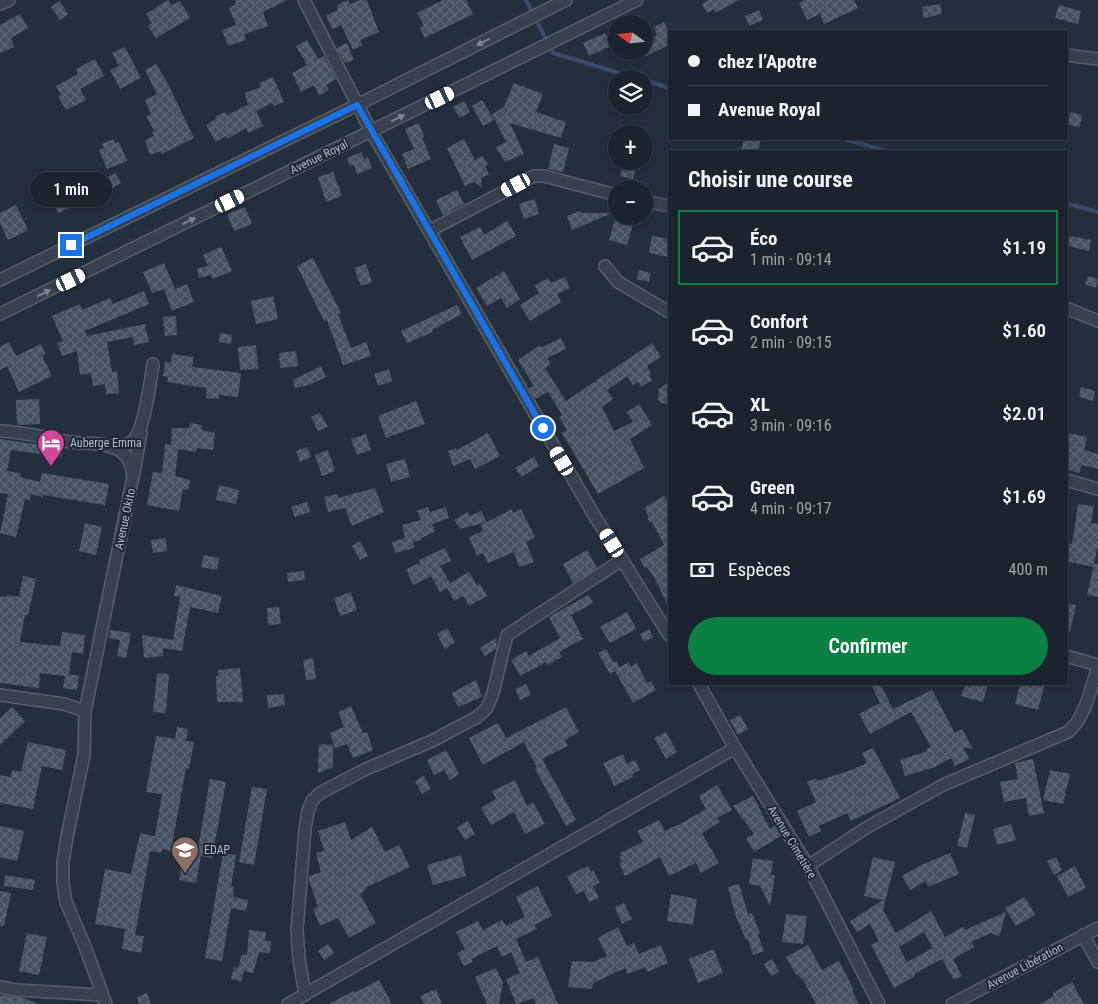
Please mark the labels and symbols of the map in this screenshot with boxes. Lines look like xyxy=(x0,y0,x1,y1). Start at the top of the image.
north arrow xyxy=(608,15,652,60)
one-way arrow xyxy=(475,38,490,46)
car xyxy=(423,85,456,111)
one-way arrow xyxy=(391,114,405,122)
street label: Avenue Royal xyxy=(288,137,350,177)
car xyxy=(499,171,532,199)
callout: 1 min xyxy=(30,172,112,208)
car xyxy=(213,188,246,214)
one-way arrow xyxy=(182,217,197,225)
route end xyxy=(60,234,82,256)
car xyxy=(54,267,87,293)
one-way arrow xyxy=(37,289,51,297)
route start xyxy=(532,417,554,439)
hotel icon: Auberge Emma xyxy=(36,428,66,467)
place label: Auberge Emma xyxy=(70,436,142,450)
car xyxy=(548,444,575,478)
street label: Avenue Okito xyxy=(112,487,138,551)
car xyxy=(597,526,626,560)
street label: Avenue Cimetière xyxy=(765,803,819,881)
school or university icon: EDAP xyxy=(170,835,200,874)
place label: EDAP xyxy=(204,843,231,857)
street label: Avenue Libération xyxy=(984,940,1066,992)

